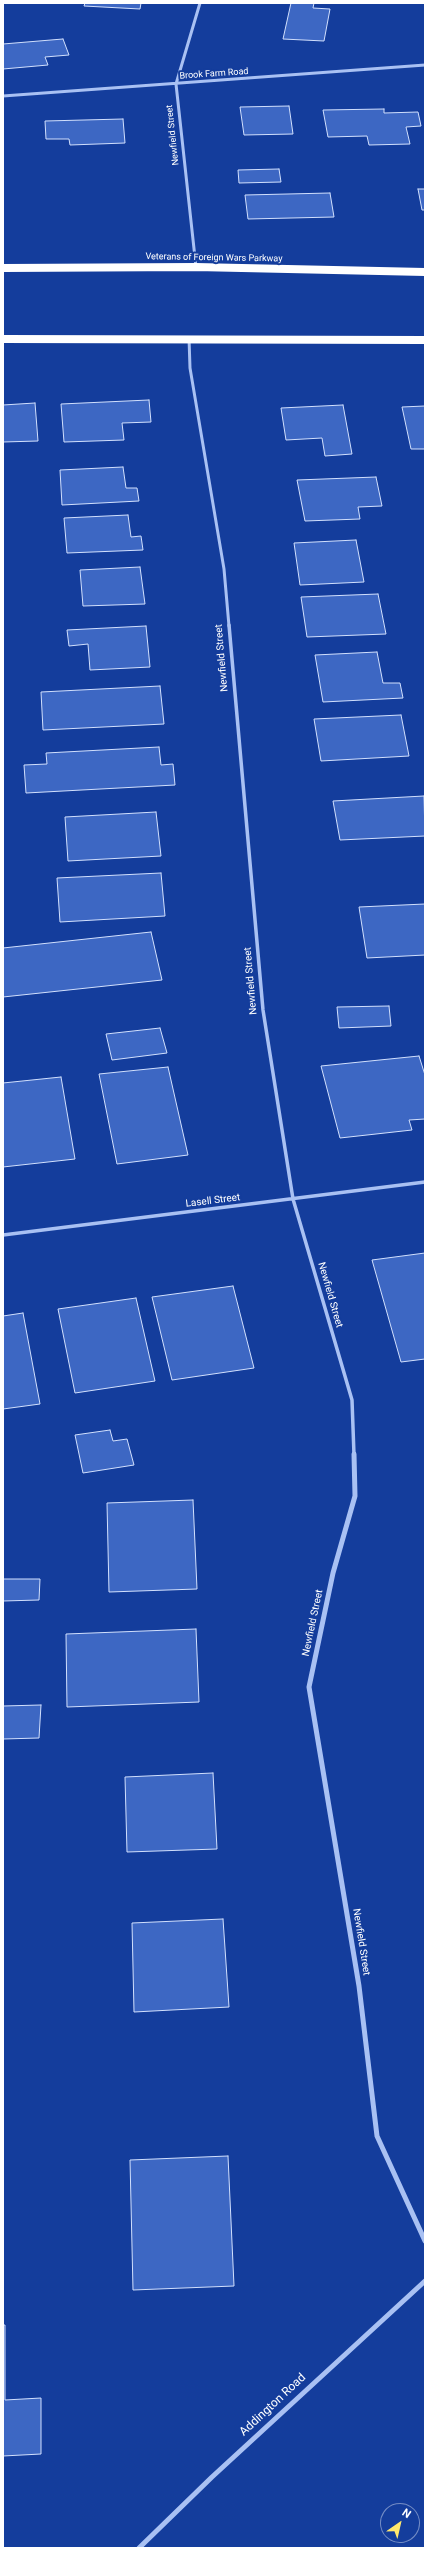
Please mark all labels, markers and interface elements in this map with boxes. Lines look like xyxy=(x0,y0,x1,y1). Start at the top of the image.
street label: Brook Farm Road xyxy=(179,66,249,82)
street label: Newfield Street xyxy=(164,104,182,166)
street label: Veterans of Foreign Wars Parkway xyxy=(145,251,283,265)
street label: Newfield Street xyxy=(213,624,231,692)
street label: Newfield Street xyxy=(242,947,260,1015)
street label: Lasell Street xyxy=(185,1192,241,1210)
street label: Newfield Street xyxy=(315,1261,345,1329)
street label: Newfield Street xyxy=(300,1589,326,1657)
street label: Newfield Street xyxy=(350,1908,372,1976)
street label: Addington Road xyxy=(237,2371,309,2439)
north arrow xyxy=(380,2503,420,2543)
text: N xyxy=(400,2506,413,2521)

